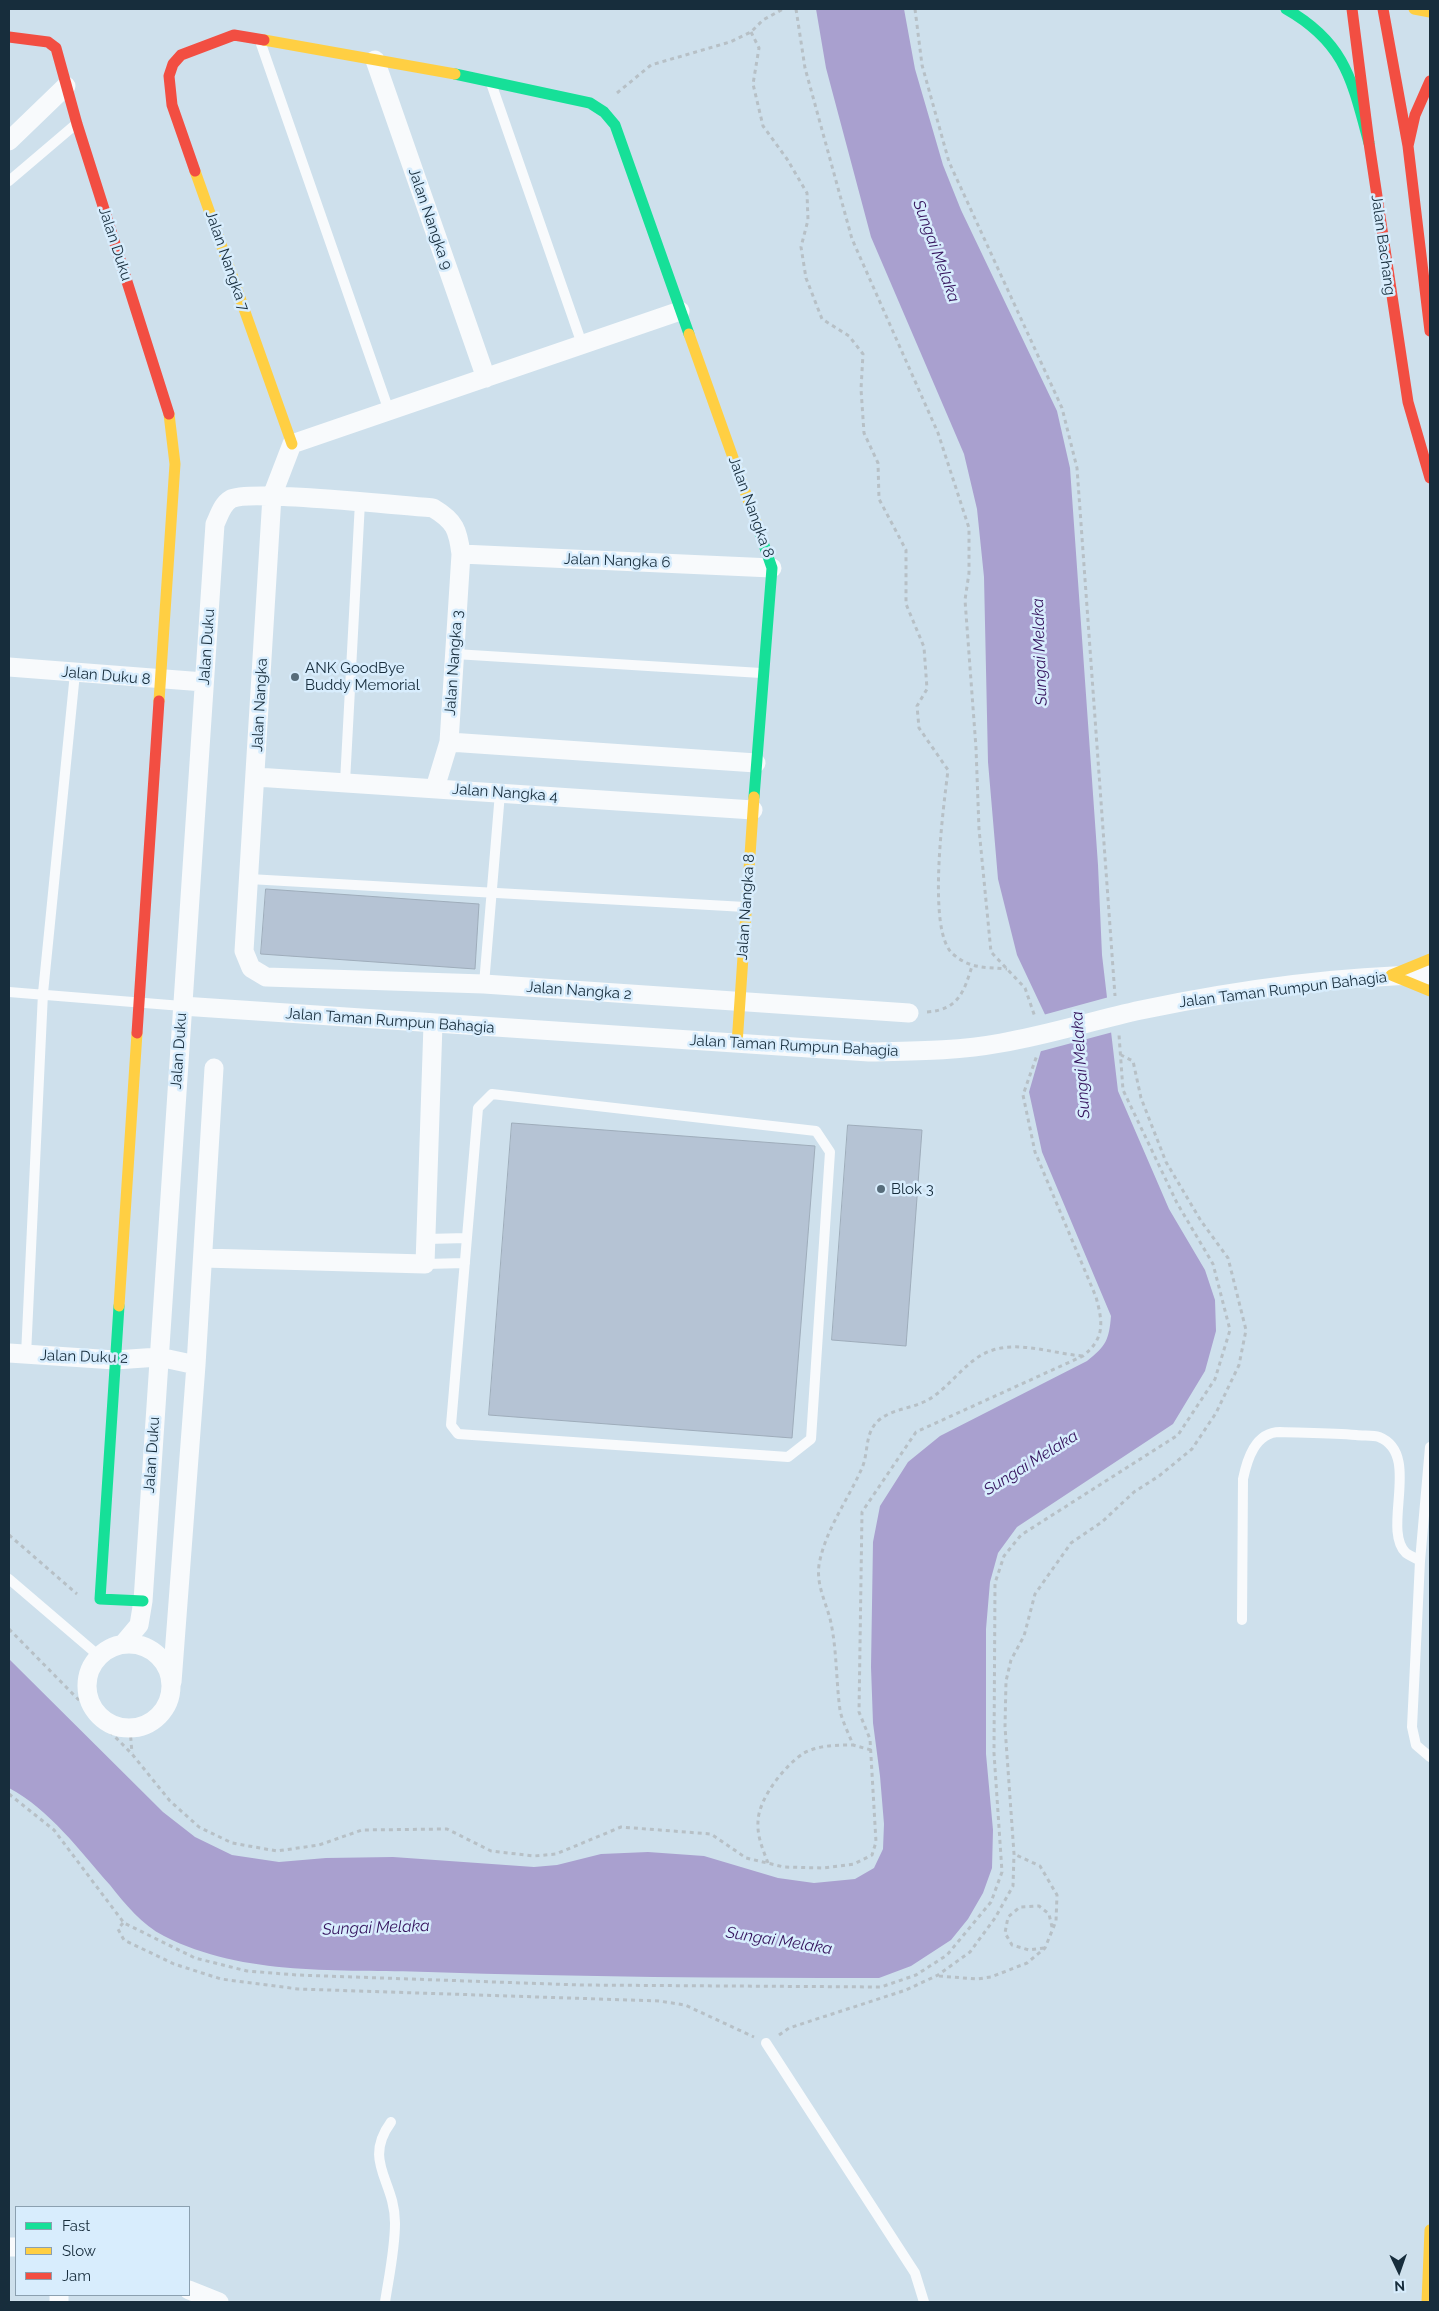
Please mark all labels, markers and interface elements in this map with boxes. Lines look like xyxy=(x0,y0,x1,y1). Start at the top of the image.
street label: Jalan Nangka 9 xyxy=(404,166,456,272)
street label: Jalan Bachang xyxy=(1367,194,1399,296)
water label: Sungai Melaka xyxy=(909,197,963,305)
street label: Jalan Duku xyxy=(95,205,135,283)
street label: Jalan Nangka 7 xyxy=(201,208,253,314)
street label: Jalan Nangka 8 xyxy=(724,454,778,560)
street label: Jalan Nangka 6 xyxy=(563,550,671,572)
water label: Sungai Melaka xyxy=(1029,598,1051,706)
street label: Jalan Duku xyxy=(195,608,219,686)
street label: Jalan Nangka 3 xyxy=(441,610,467,716)
street label: Jalan Nangka xyxy=(249,658,271,752)
place label: ANK GoodBye Buddy Memorial xyxy=(305,659,420,694)
street label: Jalan Duku 8 xyxy=(61,663,151,689)
marker: ANK GoodBye Buddy Memorial xyxy=(289,671,301,683)
street label: Jalan Nangka 4 xyxy=(452,780,558,806)
street label: Jalan Nangka 8 xyxy=(733,853,759,961)
street label: Jalan Taman Rumpun Bahagia xyxy=(1178,968,1388,1012)
street label: Jalan Nangka 2 xyxy=(526,978,632,1004)
street label: Jalan Taman Rumpun Bahagia xyxy=(285,1005,495,1037)
water label: Sungai Melaka xyxy=(1068,1011,1094,1119)
street label: Jalan Duku xyxy=(167,1012,191,1090)
street label: Jalan Taman Rumpun Bahagia xyxy=(689,1032,899,1060)
place label: Blok 3 xyxy=(891,1180,934,1198)
marker: Blok 3 xyxy=(875,1183,887,1195)
street label: Jalan Duku 2 xyxy=(40,1346,128,1368)
street label: Jalan Duku xyxy=(140,1416,164,1494)
water label: Sungai Melaka xyxy=(980,1426,1082,1500)
water label: Sungai Melaka xyxy=(322,1917,430,1939)
water label: Sungai Melaka xyxy=(724,1923,834,1959)
legend xyxy=(15,2206,190,2296)
text: Fast xyxy=(62,2217,90,2235)
text: Slow xyxy=(62,2242,96,2260)
north arrow xyxy=(1374,2246,1424,2296)
text: Jam xyxy=(62,2267,91,2285)
text: N xyxy=(1394,2278,1406,2294)

